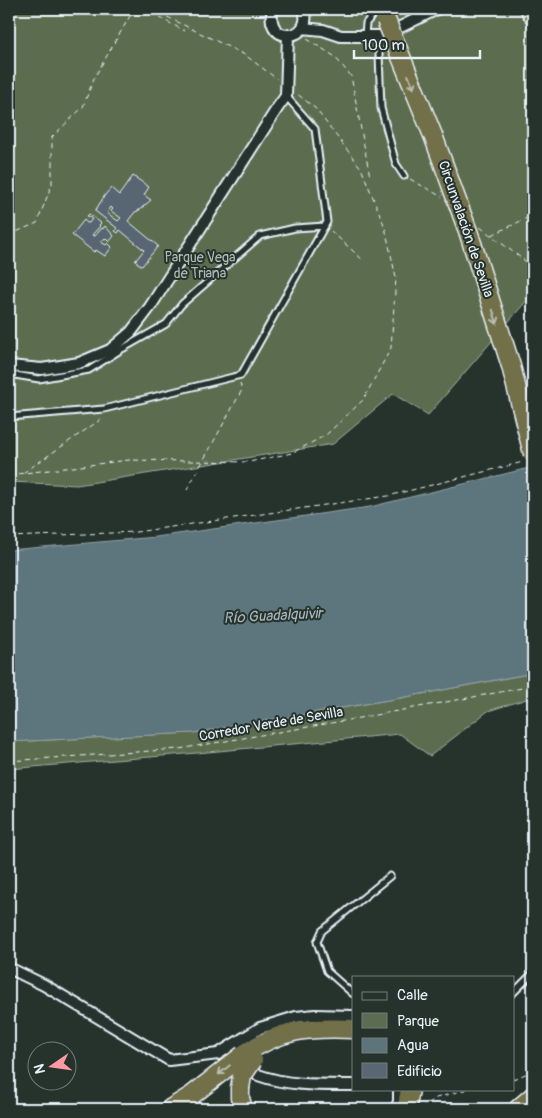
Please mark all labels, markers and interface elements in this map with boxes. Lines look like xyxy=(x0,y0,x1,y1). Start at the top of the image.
scale bar xyxy=(354,28,481,60)
text: 100 m xyxy=(362,36,405,55)
one-way arrow xyxy=(407,74,416,89)
street label: Circunvalación de Sevilla xyxy=(435,159,497,299)
park label: Parque Vega de Triana xyxy=(164,249,236,282)
one-way arrow xyxy=(491,309,501,325)
water label: Río Guadalquivir xyxy=(223,604,325,628)
street label: Corredor Verde de Sevilla xyxy=(198,703,344,745)
legend xyxy=(352,976,514,1090)
text: Calle xyxy=(397,986,428,1005)
text: Parque xyxy=(397,1012,440,1031)
text: Agua xyxy=(397,1036,429,1055)
north arrow xyxy=(28,1040,78,1090)
text: N xyxy=(30,1062,49,1075)
text: Edificio xyxy=(397,1062,442,1081)
one-way arrow xyxy=(218,1065,231,1076)

